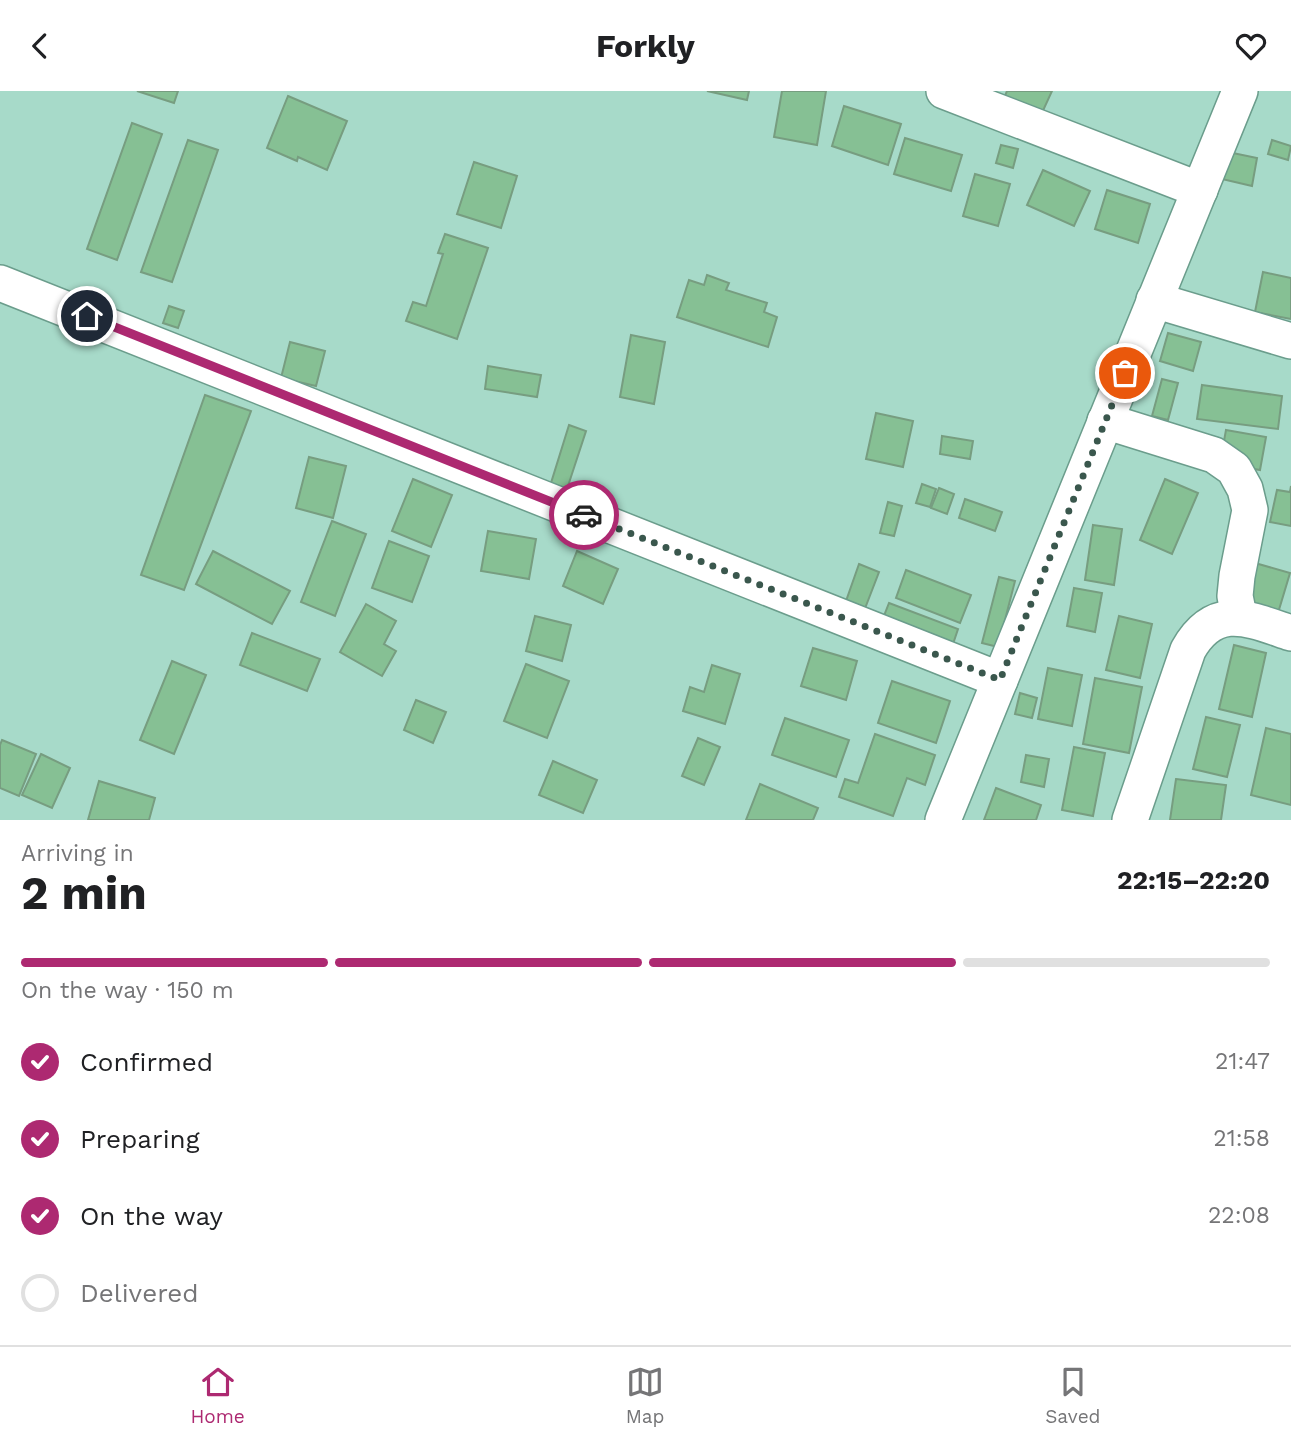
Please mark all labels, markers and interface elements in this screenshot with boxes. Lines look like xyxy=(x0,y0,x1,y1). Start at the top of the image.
icon: back xyxy=(21,27,59,65)
text: Forkly xyxy=(596,27,695,65)
icon: heart xyxy=(1232,27,1270,65)
pin xyxy=(57,286,117,346)
icon: home xyxy=(68,297,106,335)
pin xyxy=(1095,343,1155,403)
icon: bag xyxy=(1106,354,1144,392)
courier xyxy=(549,480,619,550)
icon: car xyxy=(565,496,603,534)
text: Arriving in xyxy=(21,840,134,867)
text: 22:15–22:20 xyxy=(1117,865,1270,895)
text: 2 min xyxy=(21,866,147,920)
text: On the way · 150 m xyxy=(21,977,234,1004)
icon: check xyxy=(21,1043,59,1081)
text: Confirmed xyxy=(80,1047,213,1077)
text: 21:47 xyxy=(1215,1048,1270,1075)
icon: check xyxy=(21,1120,59,1158)
text: Preparing xyxy=(80,1124,200,1154)
text: 21:58 xyxy=(1213,1125,1270,1152)
icon: check xyxy=(21,1197,59,1235)
text: On the way xyxy=(80,1201,223,1231)
text: 22:08 xyxy=(1208,1202,1270,1229)
text: Delivered xyxy=(80,1278,199,1308)
tab: Home xyxy=(190,1363,245,1428)
tab: Map xyxy=(626,1363,664,1428)
tab: Saved xyxy=(1045,1363,1101,1428)

